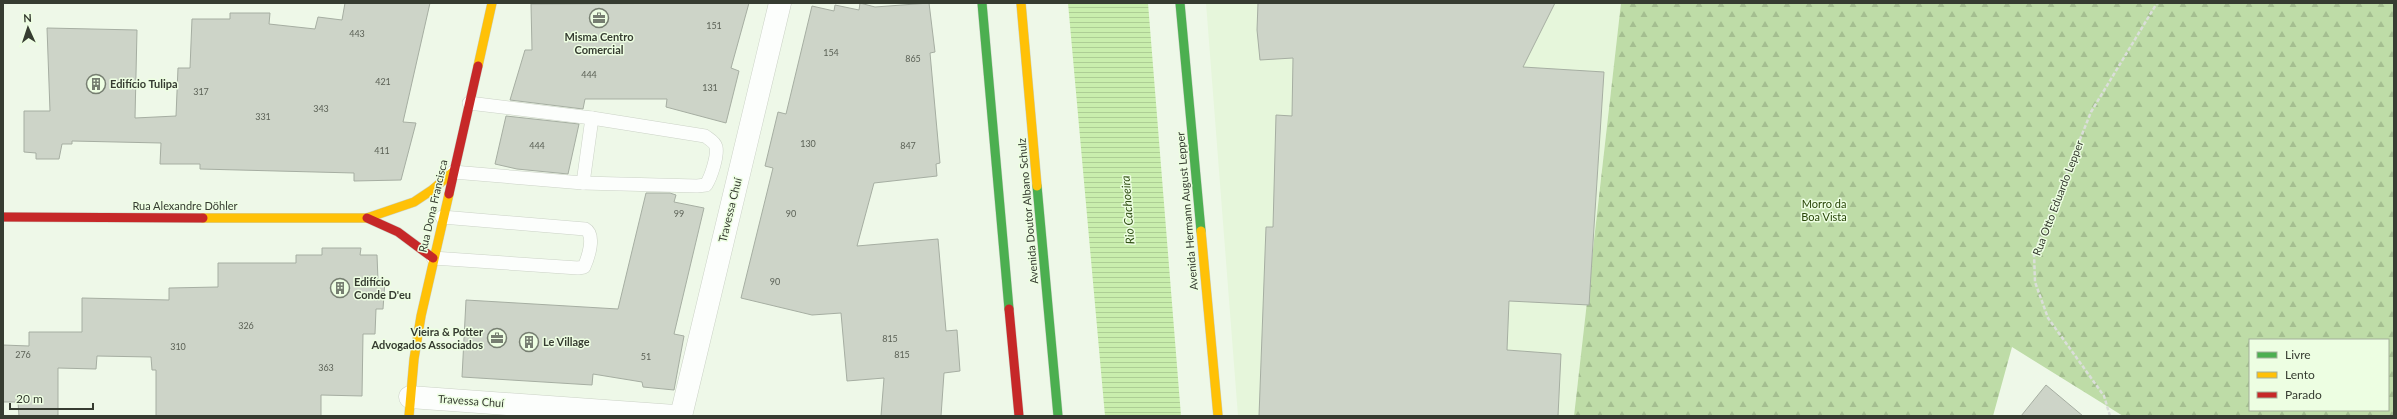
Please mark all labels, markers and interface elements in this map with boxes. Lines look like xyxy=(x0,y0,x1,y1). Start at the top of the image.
office icon: Misma Centro Comercial xyxy=(588,7,610,29)
north arrow xyxy=(8,8,48,48)
text: N xyxy=(23,11,32,24)
house number: 151 xyxy=(706,20,722,31)
house number: 443 xyxy=(349,28,365,39)
place label: Misma Centro Comercial xyxy=(565,30,633,56)
house number: 154 xyxy=(823,47,839,58)
house number: 865 xyxy=(905,53,921,64)
house number: 444 xyxy=(581,69,597,80)
building icon: Edifício Tulipa xyxy=(85,73,107,95)
house number: 421 xyxy=(375,76,391,87)
place label: Edifício Tulipa xyxy=(110,77,178,90)
house number: 131 xyxy=(702,82,718,93)
house number: 317 xyxy=(193,86,209,97)
house number: 343 xyxy=(313,103,329,114)
house number: 331 xyxy=(255,111,271,122)
street label: Avenida Hermann August Lepper xyxy=(1173,131,1200,291)
house number: 130 xyxy=(800,138,816,149)
street label: Avenida Doutor Albano Schulz xyxy=(1015,138,1040,285)
street label: Rua Otto Eduardo Lepper xyxy=(2030,138,2086,257)
house number: 444 xyxy=(529,140,545,151)
house number: 847 xyxy=(900,140,916,151)
house number: 411 xyxy=(374,145,390,156)
street label: Rua Dona Francisca xyxy=(416,158,449,253)
water label: Rio Cachoeira xyxy=(1118,175,1137,245)
street label: Travessa Chuí xyxy=(715,176,744,243)
park label: Morro da Boa Vista xyxy=(1801,197,1847,223)
street label: Rua Alexandre Döhler xyxy=(132,199,238,212)
house number: 99 xyxy=(674,208,684,219)
house number: 90 xyxy=(786,208,796,219)
place label: Edifício Conde D'eu xyxy=(354,275,411,301)
house number: 90 xyxy=(770,276,780,287)
building icon: Edifício Conde D'eu xyxy=(329,277,351,299)
house number: 326 xyxy=(238,320,254,331)
place label: Vieira & Potter Advogados Associados xyxy=(371,325,484,351)
office icon: Vieira & Potter Advogados Associados xyxy=(486,327,508,349)
building icon: Le Village xyxy=(518,331,540,353)
house number: 815 xyxy=(882,333,898,344)
place label: Le Village xyxy=(543,335,590,348)
legend xyxy=(2249,339,2389,411)
house number: 310 xyxy=(170,341,186,352)
text: Livre xyxy=(2285,347,2311,362)
house number: 276 xyxy=(15,349,31,360)
house number: 815 xyxy=(894,349,910,360)
house number: 51 xyxy=(641,351,651,362)
house number: 363 xyxy=(318,362,334,373)
text: Lento xyxy=(2285,367,2315,382)
scale bar xyxy=(10,385,93,411)
text: Parado xyxy=(2285,387,2322,402)
text: 20 m xyxy=(16,391,43,406)
street label: Travessa Chuí xyxy=(438,392,505,409)

